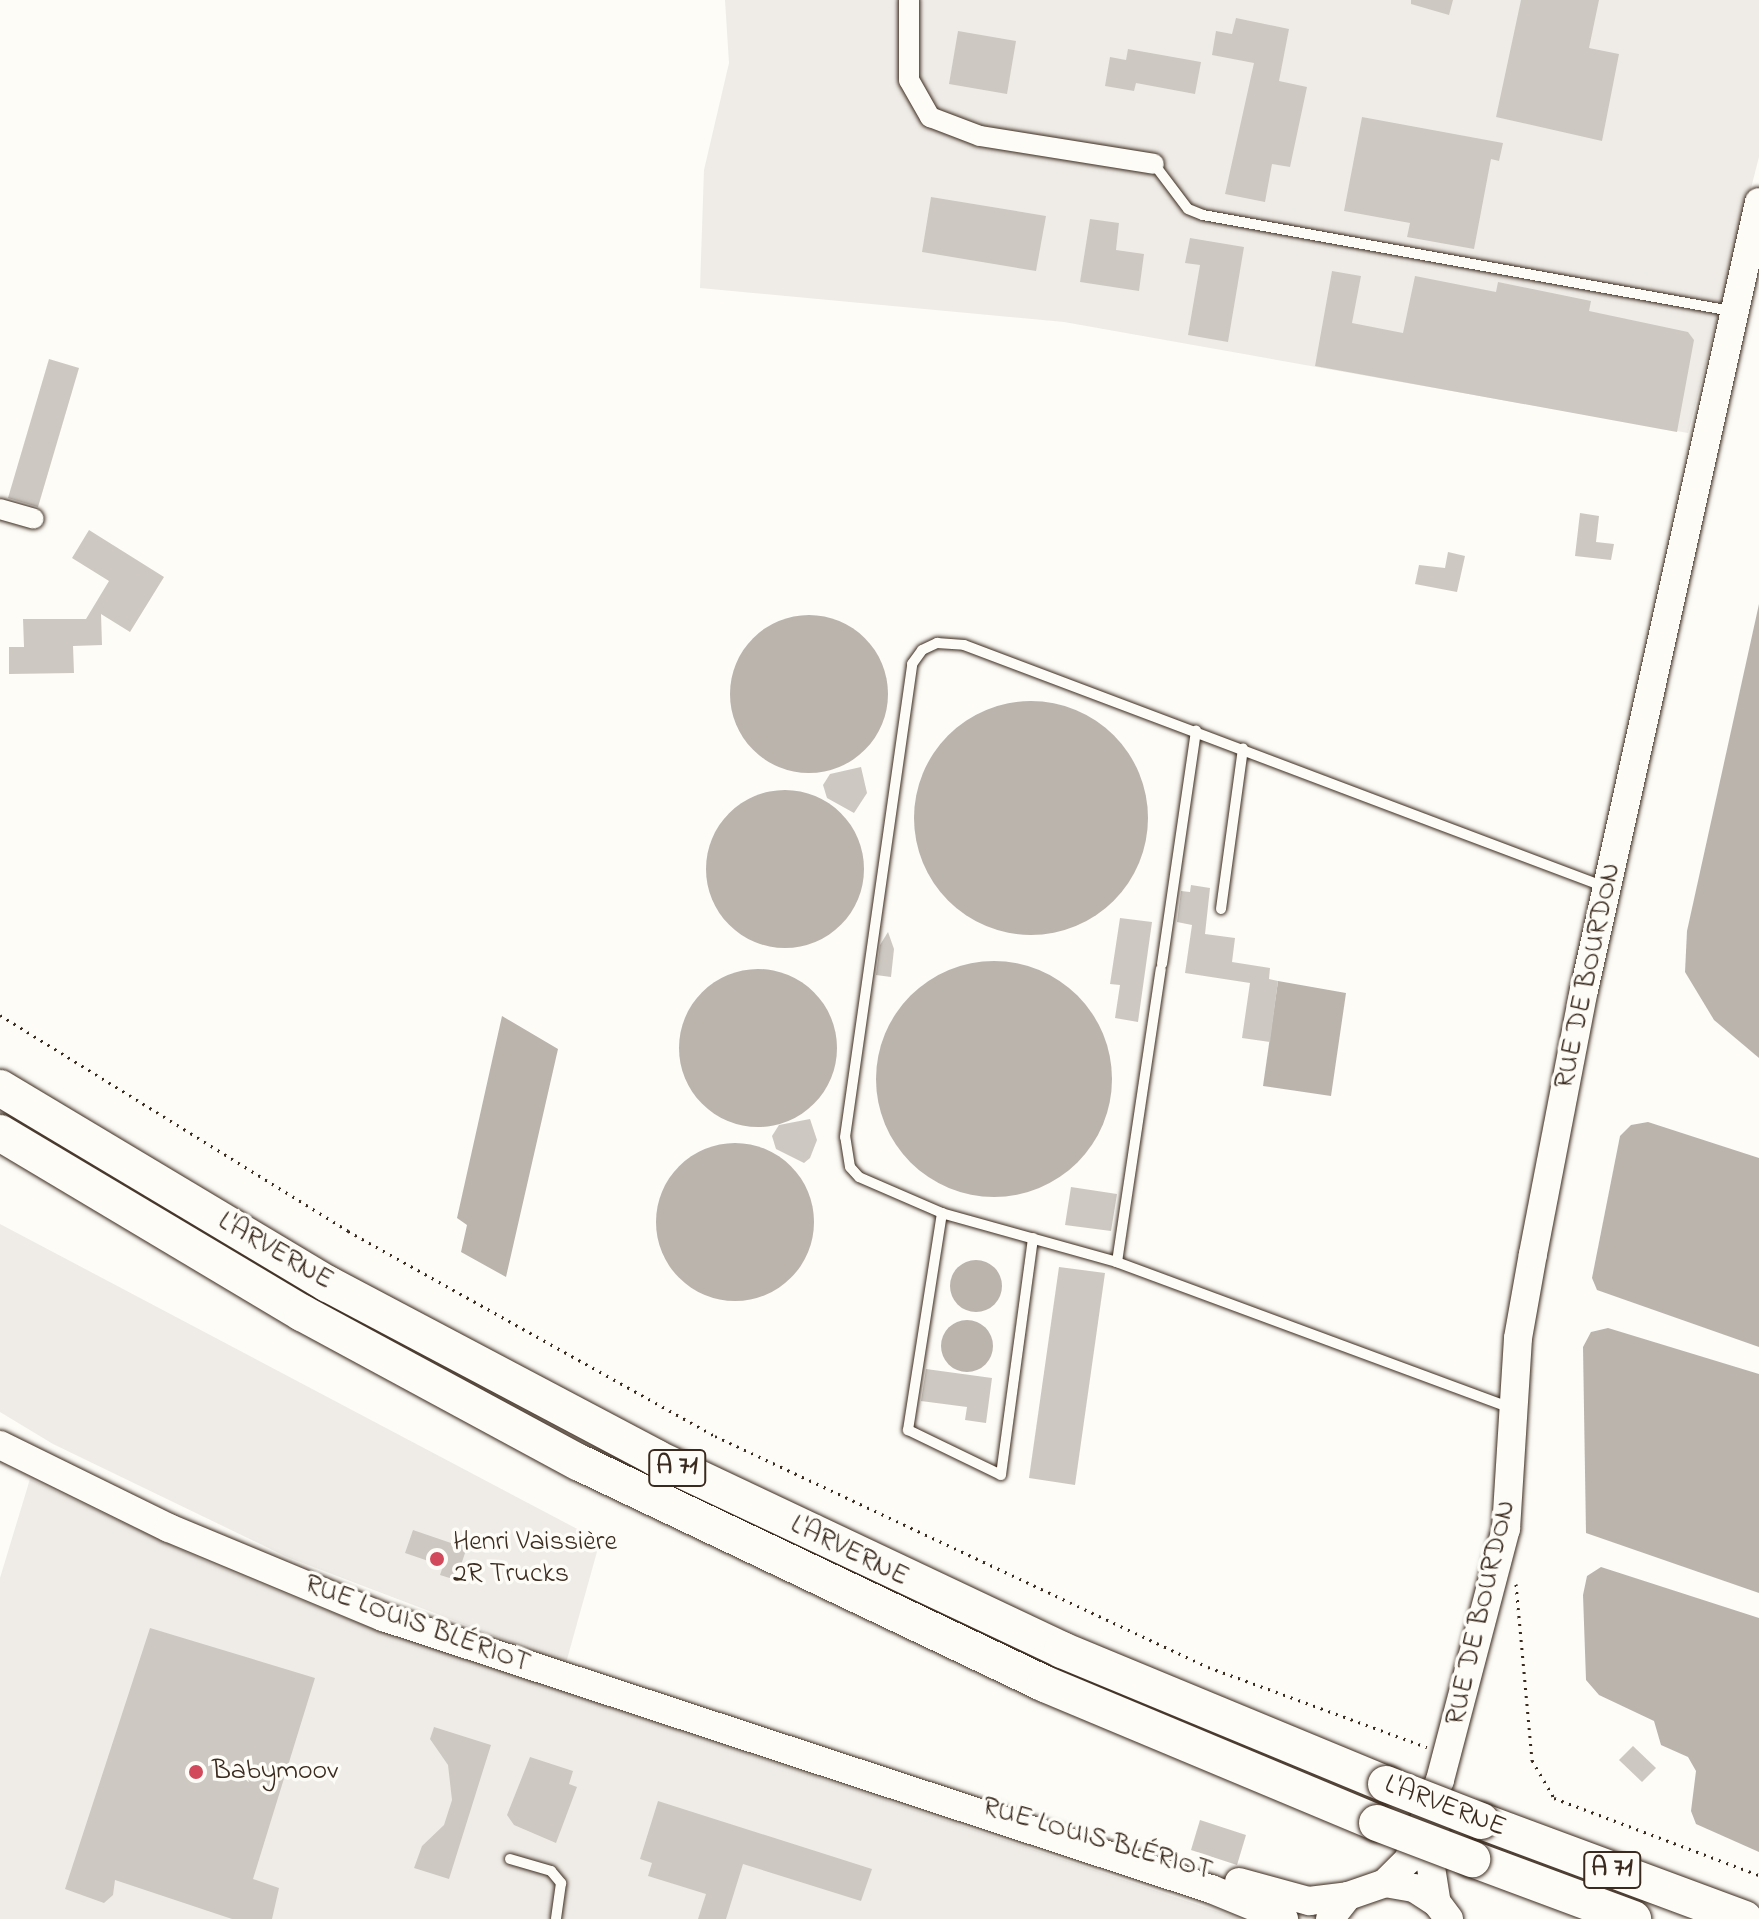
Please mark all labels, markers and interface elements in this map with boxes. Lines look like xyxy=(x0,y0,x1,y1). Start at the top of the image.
street label: RUE DE BOURDON xyxy=(1549,860,1629,1092)
street label: L'ARVERNE xyxy=(211,1206,339,1298)
road number: A 71 xyxy=(647,1446,707,1490)
street label: RUE DE BOURDON xyxy=(1440,1497,1524,1729)
street label: L'ARVERNE xyxy=(784,1509,914,1595)
place label: Henri Vaissière 2R Trucks xyxy=(453,1526,617,1592)
marker: Henri Vaissière 2R Trucks xyxy=(428,1550,446,1568)
street label: RUE LOUIS BLÉRIOT xyxy=(300,1569,534,1681)
place label: Babymoov xyxy=(212,1755,338,1789)
marker: Babymoov xyxy=(187,1763,205,1781)
street label: L'ARVERNE xyxy=(1379,1768,1511,1846)
street label: RUE LOUIS BLÉRIOT xyxy=(978,1791,1216,1889)
road number: A 71 xyxy=(1582,1848,1642,1892)

